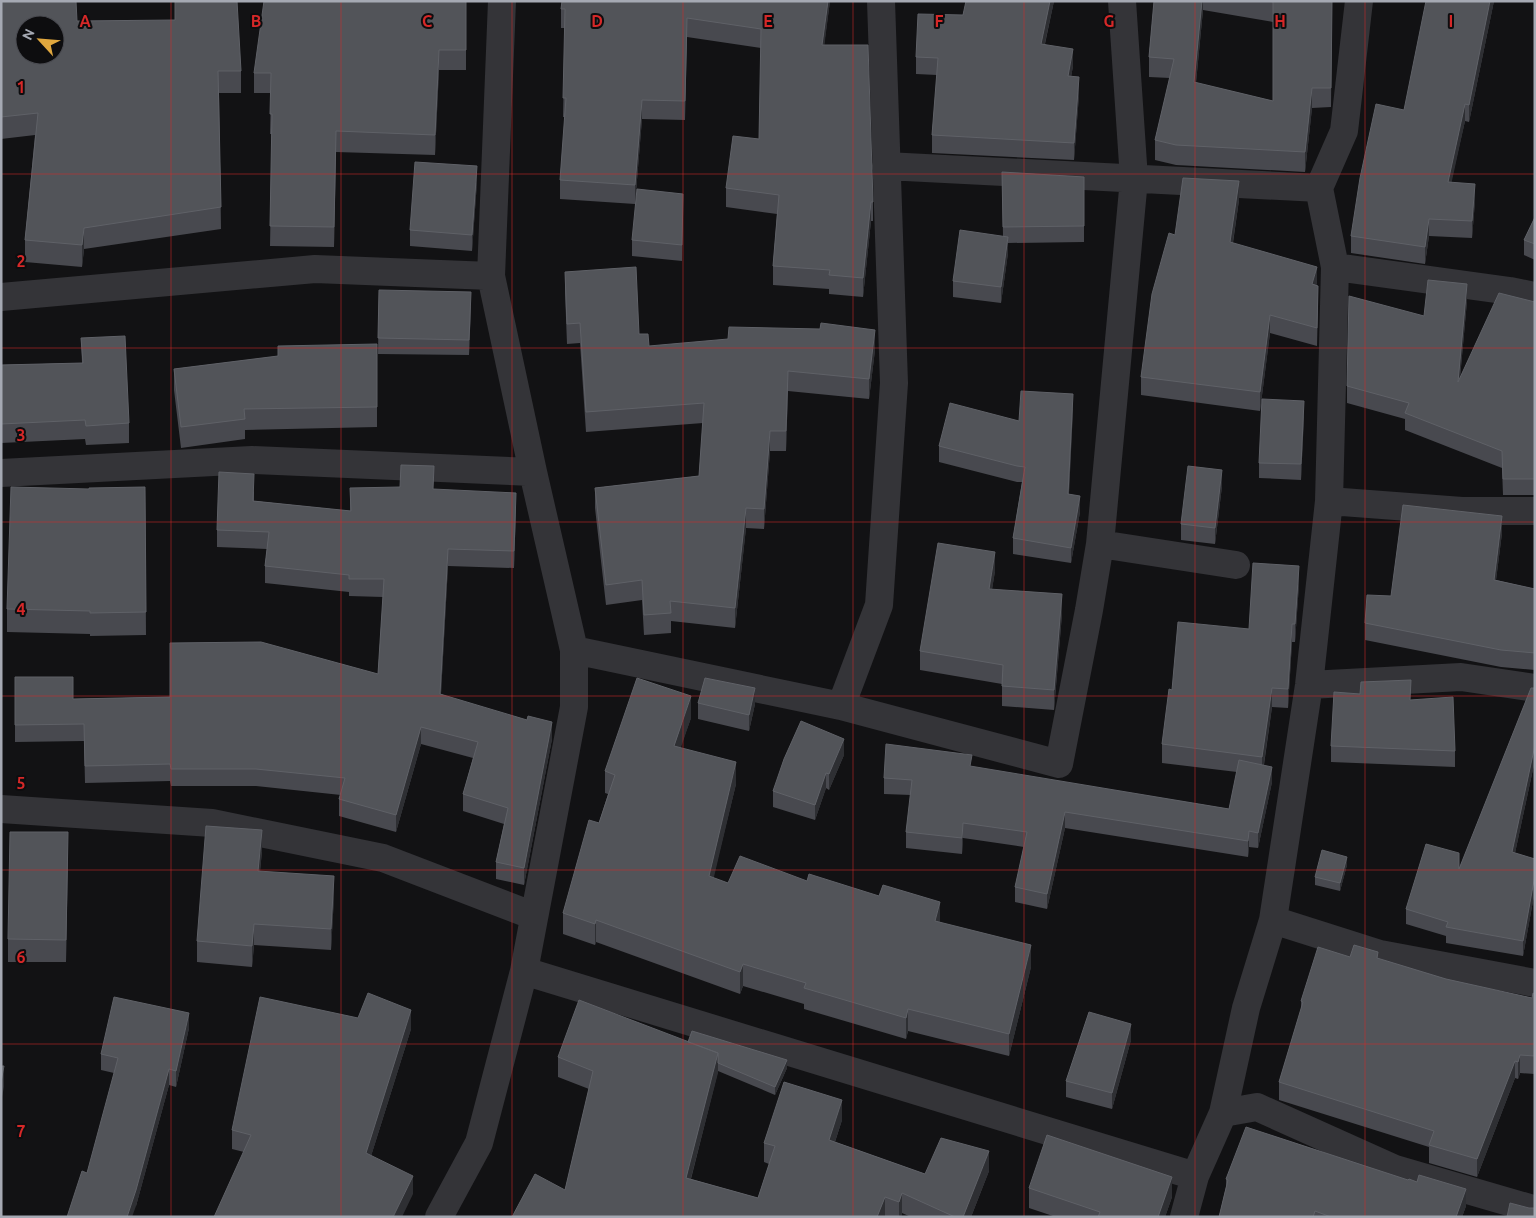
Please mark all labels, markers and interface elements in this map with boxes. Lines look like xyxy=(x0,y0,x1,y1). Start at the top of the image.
text: A xyxy=(79,12,91,30)
text: B xyxy=(251,12,261,30)
text: C xyxy=(422,12,432,30)
text: D xyxy=(591,12,603,30)
text: E xyxy=(763,12,773,30)
text: F xyxy=(935,12,944,30)
text: G xyxy=(1103,12,1115,30)
text: H xyxy=(1274,12,1286,30)
text: I xyxy=(1449,12,1453,30)
north arrow xyxy=(15,15,65,65)
text: N xyxy=(19,26,38,43)
text: 1 xyxy=(16,78,26,96)
text: 2 xyxy=(16,252,26,270)
text: 3 xyxy=(16,426,26,444)
text: 4 xyxy=(16,600,26,618)
text: 5 xyxy=(16,774,26,792)
text: 6 xyxy=(16,948,26,966)
text: 7 xyxy=(16,1122,26,1140)

